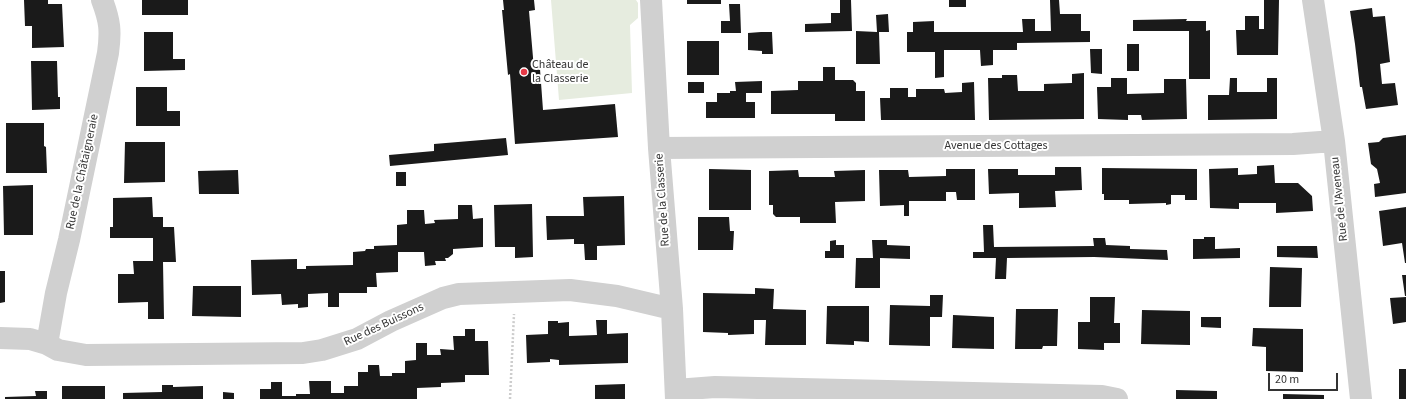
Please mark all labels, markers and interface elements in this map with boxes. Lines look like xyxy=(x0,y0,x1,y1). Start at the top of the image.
place label: Château de la Classerie xyxy=(532,58,589,86)
marker: Château de la Classerie xyxy=(519,67,529,77)
street label: Rue de la Châtaigneraie xyxy=(64,113,102,231)
street label: Avenue des Cottages xyxy=(944,139,1048,153)
street label: Rue de la Classerie xyxy=(653,153,673,247)
street label: Rue de l'Aveneau xyxy=(1328,156,1352,242)
street label: Rue des Buissons xyxy=(342,300,426,350)
scale bar xyxy=(1270,365,1340,391)
text: 20 m xyxy=(1275,371,1299,388)

